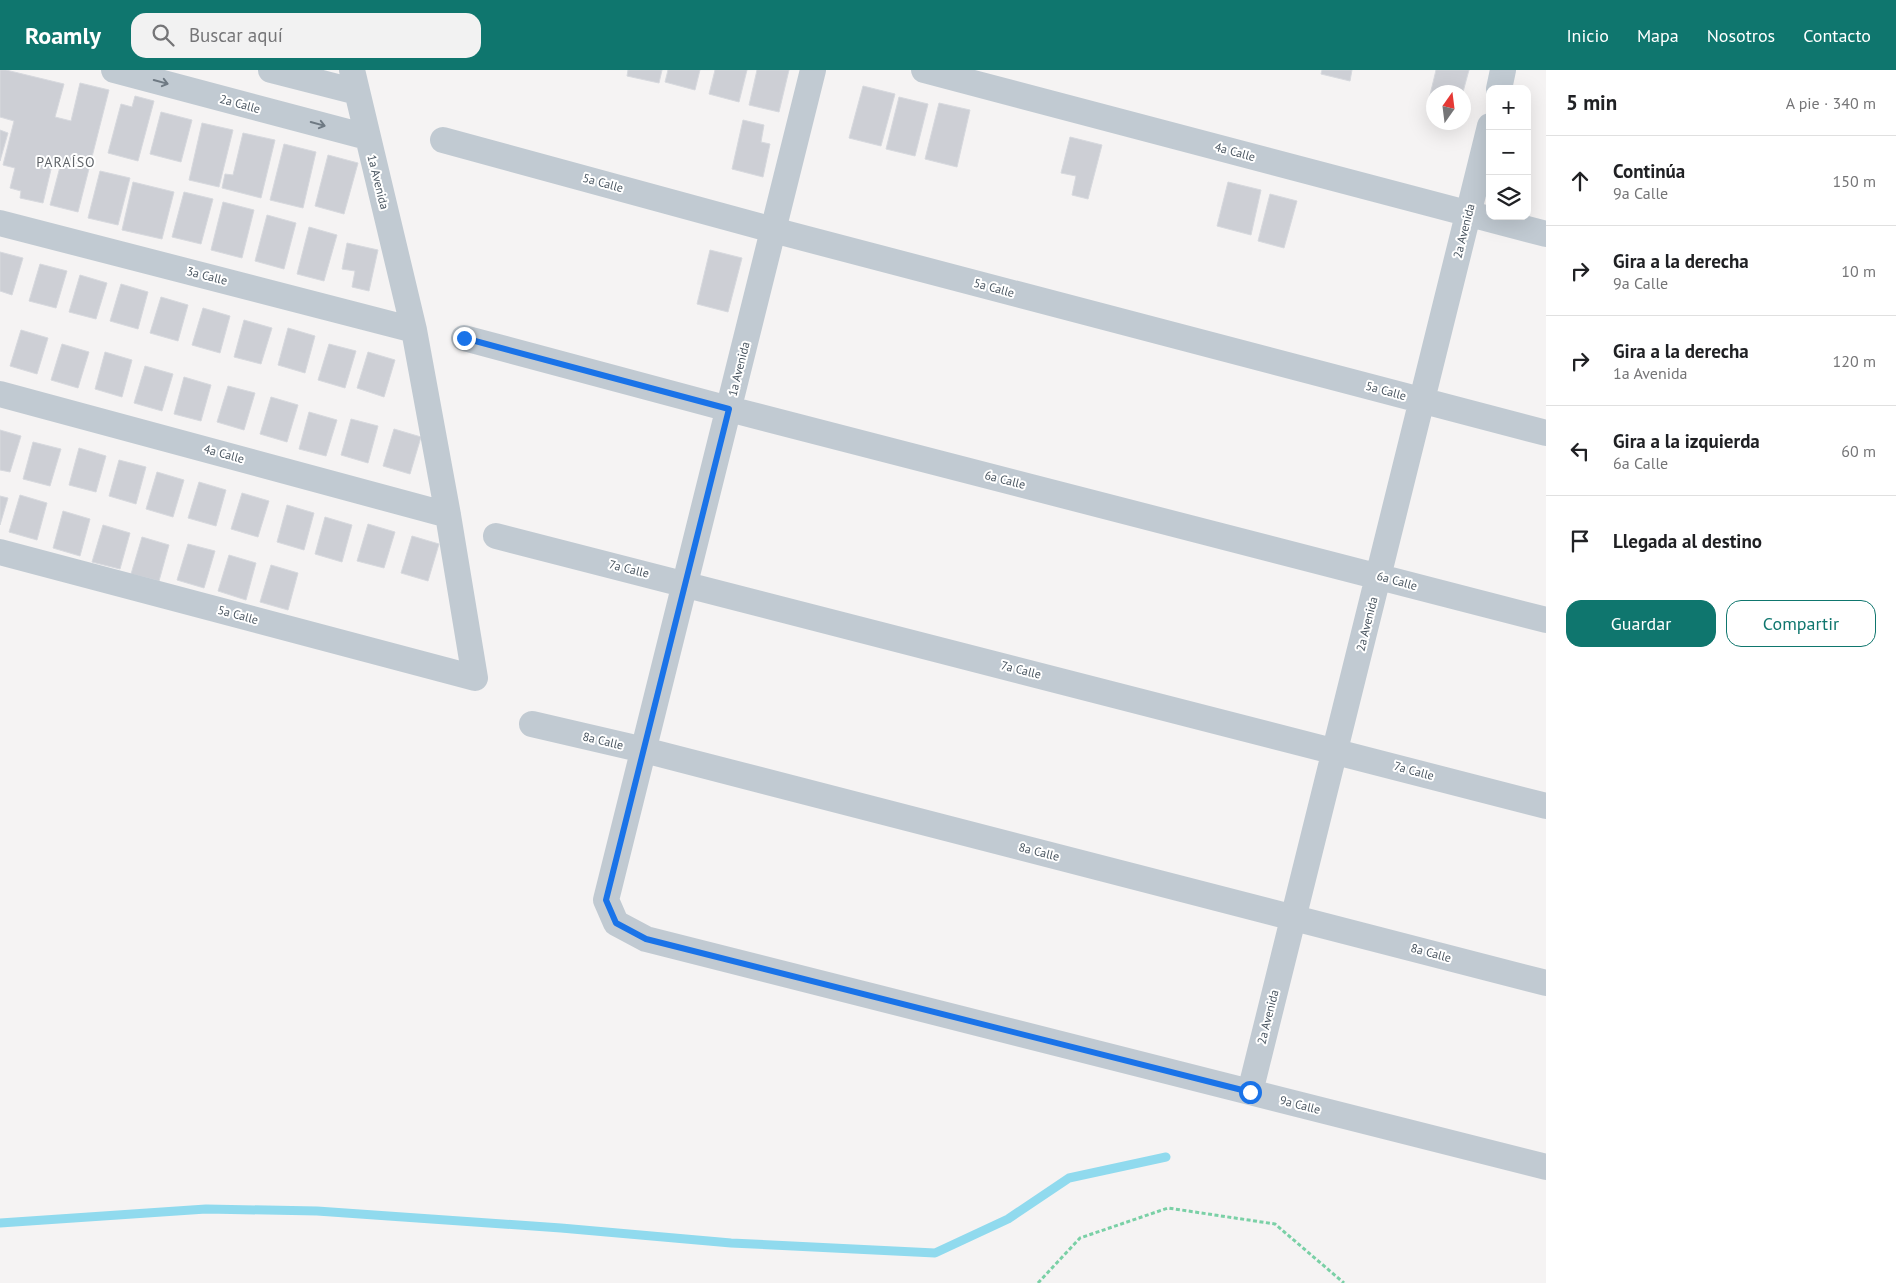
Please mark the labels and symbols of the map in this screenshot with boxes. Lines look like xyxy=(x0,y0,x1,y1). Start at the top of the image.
one-way arrow xyxy=(152,78,168,88)
north arrow xyxy=(1426,85,1471,130)
street label: 2a Calle xyxy=(218,91,262,116)
one-way arrow xyxy=(309,120,325,129)
street label: 4a Calle xyxy=(1213,139,1257,164)
district label: PARAÍSO xyxy=(36,153,96,171)
street label: 1a Avenida xyxy=(364,153,393,211)
street label: 5a Calle xyxy=(581,170,625,195)
street label: 2a Avenida xyxy=(1449,202,1478,260)
street label: 3a Calle xyxy=(185,263,229,288)
street label: 5a Calle xyxy=(972,275,1016,300)
route end xyxy=(453,327,476,350)
street label: 1a Avenida xyxy=(724,340,753,398)
street label: 5a Calle xyxy=(1364,378,1408,403)
street label: 4a Calle xyxy=(202,441,246,466)
street label: 6a Calle xyxy=(983,467,1027,492)
street label: 7a Calle xyxy=(607,556,651,581)
street label: 6a Calle xyxy=(1375,568,1419,593)
street label: 2a Avenida xyxy=(1352,595,1381,653)
street label: 5a Calle xyxy=(216,602,260,627)
street label: 7a Calle xyxy=(999,657,1043,682)
street label: 8a Calle xyxy=(581,729,625,752)
street label: 7a Calle xyxy=(1392,758,1436,783)
street label: 8a Calle xyxy=(1017,839,1061,864)
street label: 8a Calle xyxy=(1409,940,1453,965)
street label: 2a Avenida xyxy=(1253,988,1282,1046)
route start xyxy=(1239,1081,1262,1104)
street label: 9a Calle xyxy=(1278,1092,1322,1117)

